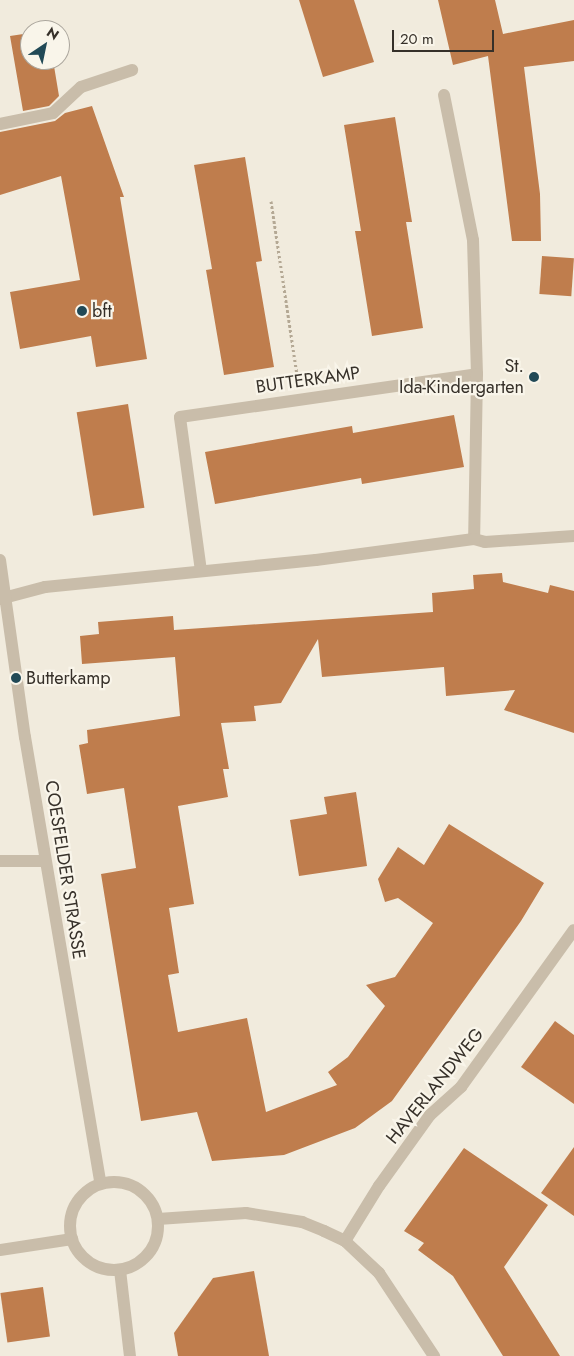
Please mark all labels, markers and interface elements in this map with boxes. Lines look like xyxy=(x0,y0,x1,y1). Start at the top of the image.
north arrow xyxy=(20,20,70,70)
scale bar xyxy=(394,20,496,52)
text: N xyxy=(43,22,63,45)
text: 20 m xyxy=(400,28,434,50)
place label: bft xyxy=(92,300,112,322)
marker: bft xyxy=(76,305,88,317)
place label: St. Ida-Kindergarten xyxy=(399,356,524,398)
street label: BUTTERKAMP xyxy=(254,362,362,398)
marker: St. Ida-Kindergarten xyxy=(528,371,540,383)
place label: Butterkamp xyxy=(26,667,110,689)
marker: Butterkamp xyxy=(10,672,22,684)
street label: COESFELDER STRASSE xyxy=(40,779,90,961)
street label: HAVERLANDWEG xyxy=(382,1024,488,1148)

